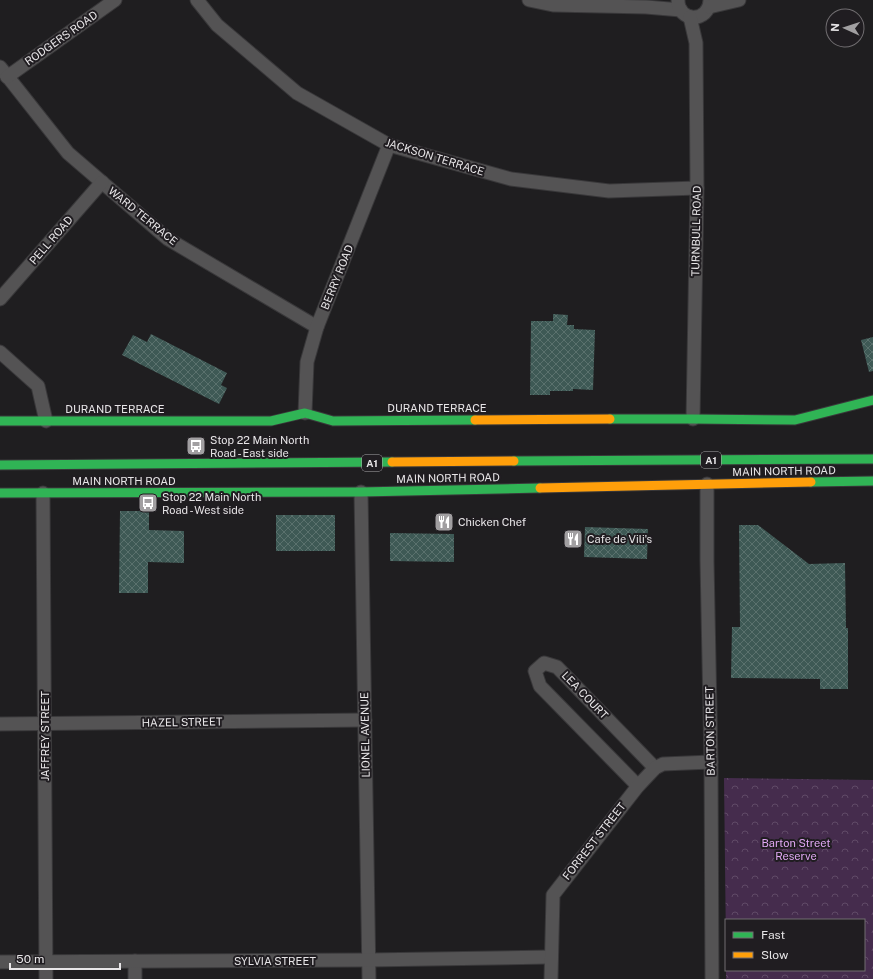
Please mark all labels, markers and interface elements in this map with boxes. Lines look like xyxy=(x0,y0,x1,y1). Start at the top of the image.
street label: RODGERS ROAD xyxy=(22,8,100,67)
north arrow xyxy=(825,8,865,48)
text: N xyxy=(829,23,841,32)
street label: JACKSON TERRACE xyxy=(384,136,486,178)
street label: WARD TERRACE xyxy=(106,185,180,248)
street label: TURNBULL ROAD xyxy=(689,185,703,277)
street label: PELL ROAD xyxy=(27,213,75,266)
street label: BERRY ROAD xyxy=(319,243,356,311)
street label: DURAND TERRACE xyxy=(387,402,487,414)
street label: DURAND TERRACE xyxy=(65,403,165,415)
place label: Stop 22 Main North Road - East side xyxy=(210,434,309,459)
bus stop icon: Stop 22 Main North Road - East side xyxy=(185,435,207,457)
road number: A1 xyxy=(701,452,721,468)
road number: A1 xyxy=(362,455,382,471)
street label: MAIN NORTH ROAD xyxy=(732,464,836,478)
street label: MAIN NORTH ROAD xyxy=(396,471,500,485)
street label: MAIN NORTH ROAD xyxy=(72,475,176,487)
place label: Stop 22 Main North Road - West side xyxy=(162,491,261,516)
bus stop icon: Stop 22 Main North Road - West side xyxy=(137,492,159,514)
restaurant icon: Chicken Chef xyxy=(433,511,455,533)
place label: Chicken Chef xyxy=(458,516,527,528)
restaurant icon: Cafe de Vili's xyxy=(562,528,584,550)
place label: Cafe de Vili's xyxy=(587,533,653,545)
street label: LEA COURT xyxy=(560,669,611,721)
street label: BARTON STREET xyxy=(703,686,717,776)
street label: JAFFREY STREET xyxy=(39,690,51,781)
street label: LIONEL AVENUE xyxy=(358,692,372,778)
street label: HAZEL STREET xyxy=(141,715,223,729)
street label: FORREST STREET xyxy=(560,800,628,882)
park label: Barton Street Reserve xyxy=(761,837,831,862)
legend xyxy=(725,919,865,971)
text: Fast xyxy=(761,928,786,942)
scale bar xyxy=(10,945,120,971)
text: Slow xyxy=(761,948,789,962)
text: 50 m xyxy=(16,952,44,966)
street label: SYLVIA STREET xyxy=(234,955,316,967)

